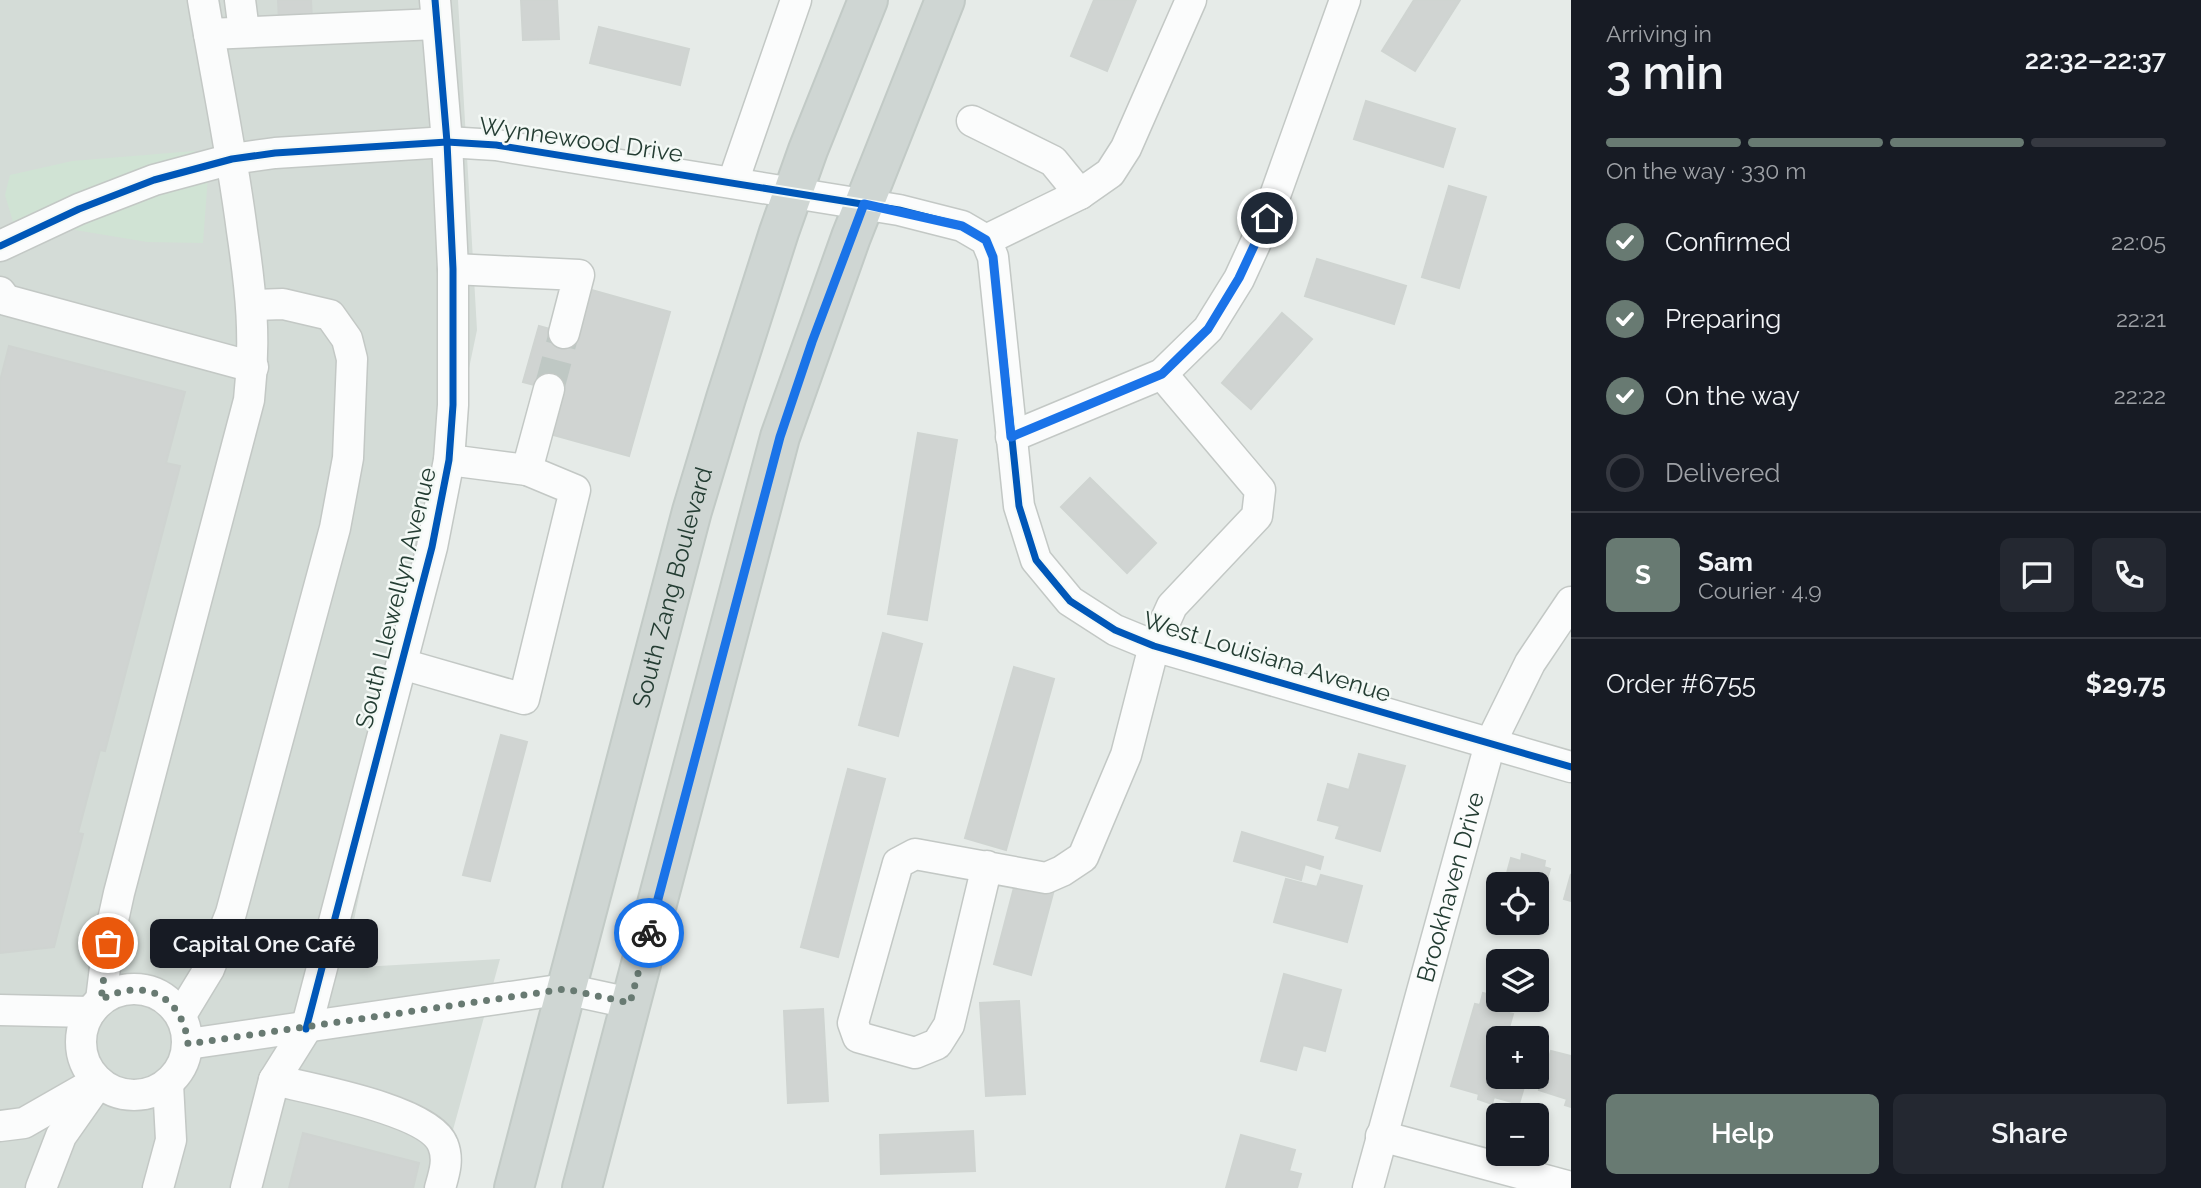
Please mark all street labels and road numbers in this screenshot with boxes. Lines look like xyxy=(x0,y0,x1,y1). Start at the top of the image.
street label: Wynnewood Drive xyxy=(477,111,685,168)
street label: South Llewellyn Avenue xyxy=(349,464,442,731)
street label: South Zang Boulevard xyxy=(626,464,718,711)
street label: West Louisiana Avenue xyxy=(1140,605,1394,708)
street label: Brookhaven Drive xyxy=(1410,789,1490,985)

